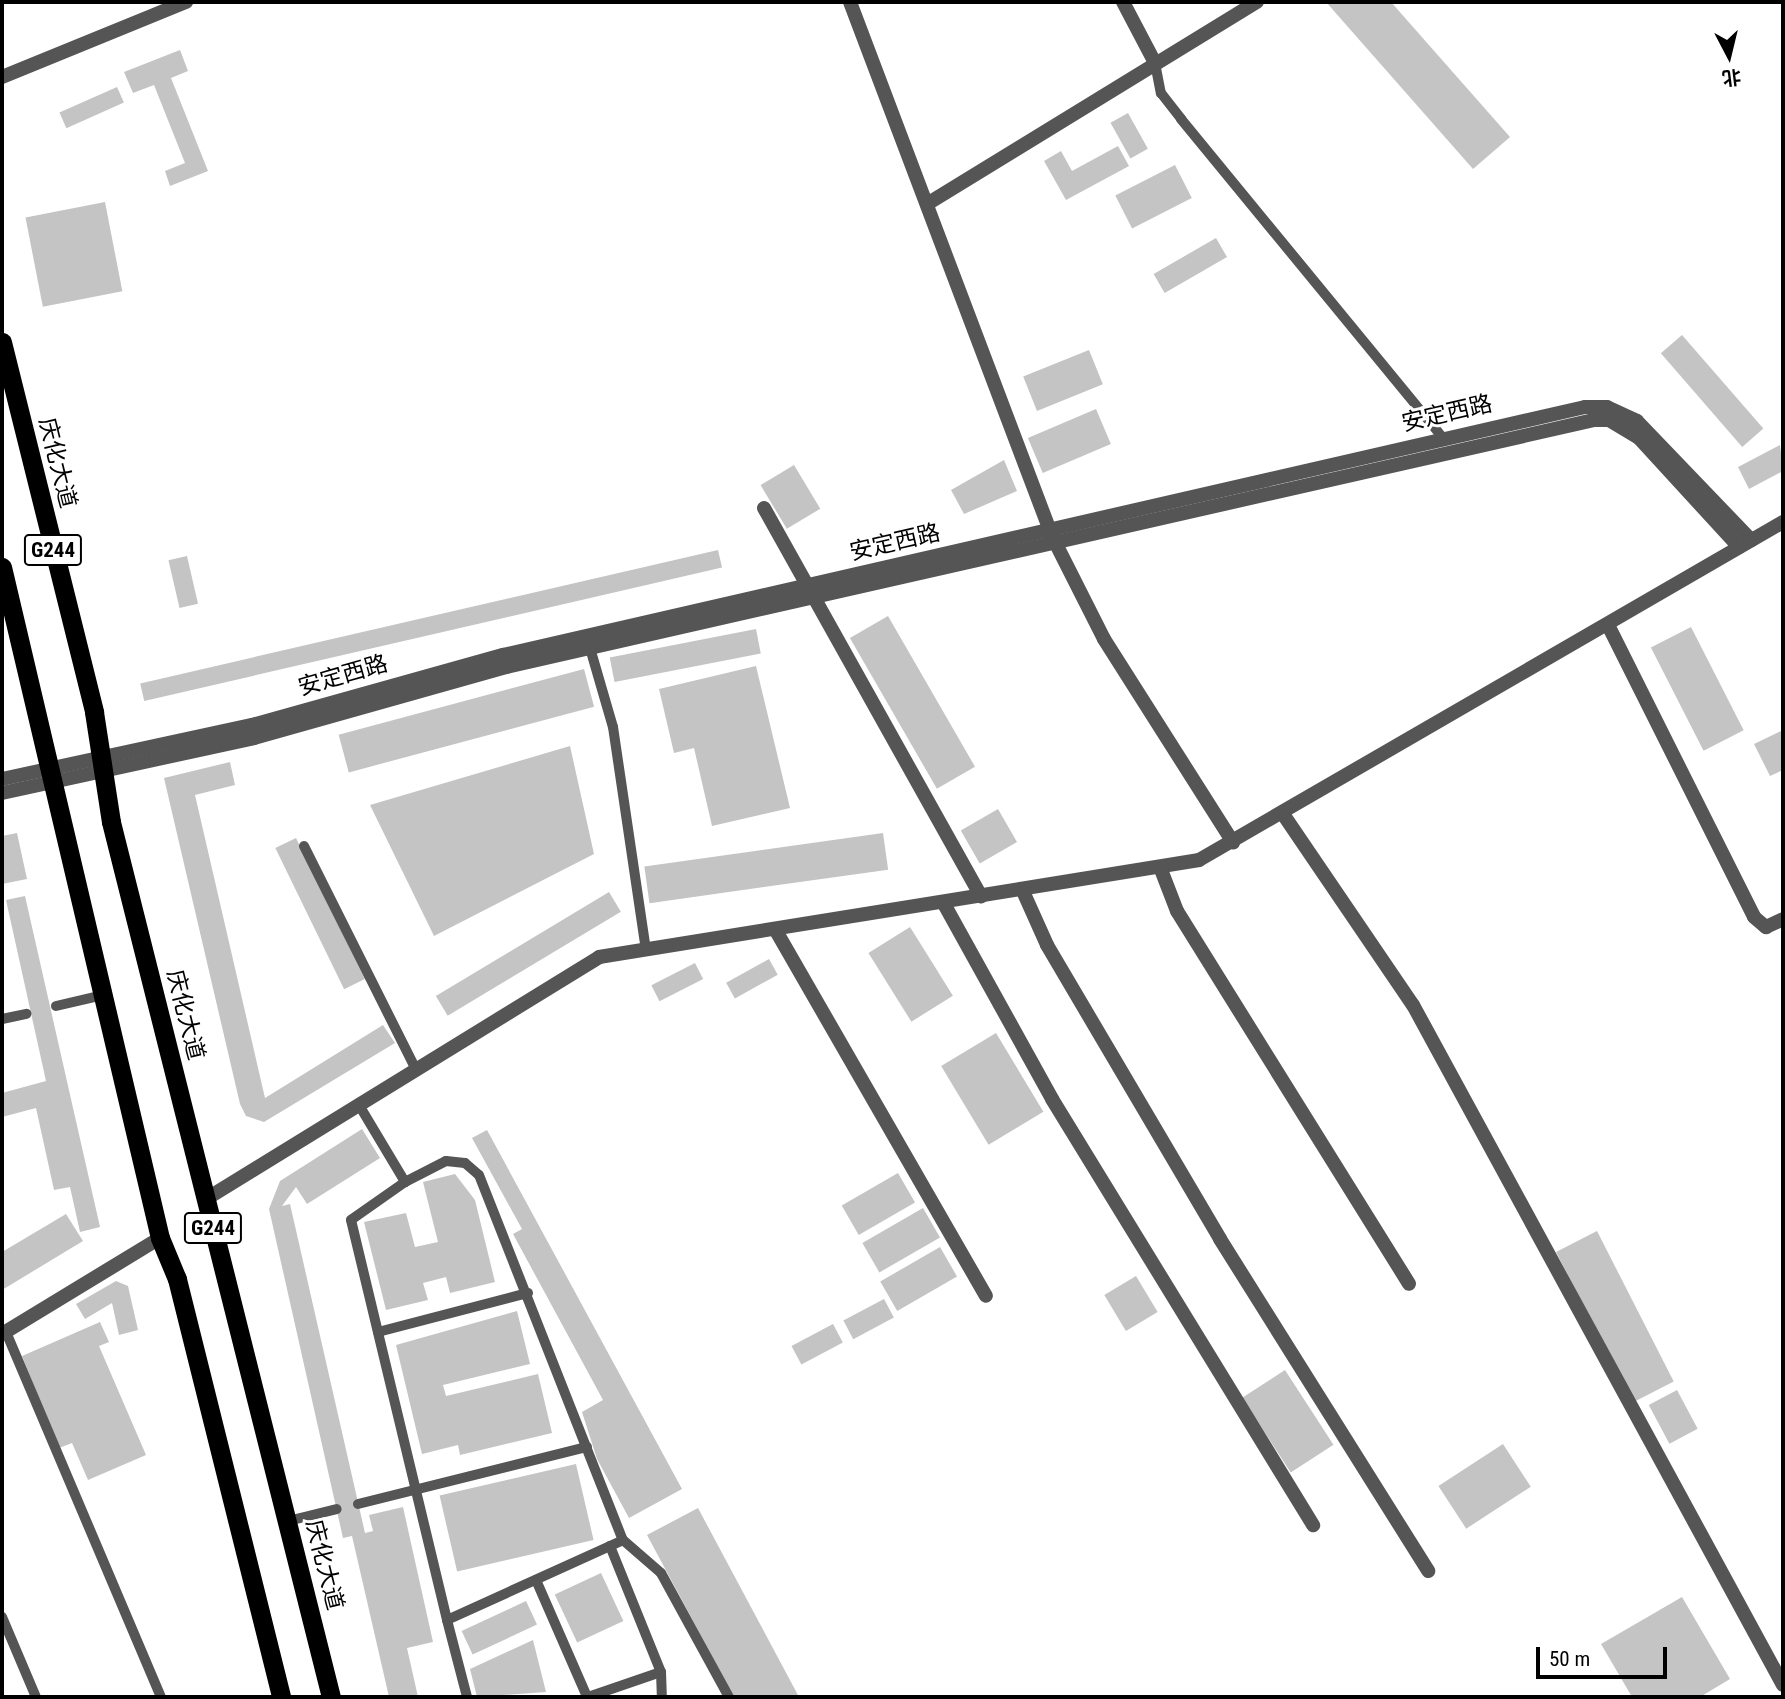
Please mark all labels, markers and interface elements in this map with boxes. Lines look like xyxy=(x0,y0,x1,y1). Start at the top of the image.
north arrow xyxy=(1694,21,1764,91)
text: 北 xyxy=(1721,65,1742,90)
street label: 安定西路 xyxy=(1399,390,1495,438)
street label: 庆化大道 xyxy=(32,415,82,511)
street label: 安定西路 xyxy=(847,519,943,567)
road number: G244 xyxy=(23,532,83,568)
street label: 安定西路 xyxy=(295,650,391,702)
street label: 庆化大道 xyxy=(160,967,210,1063)
road number: G244 xyxy=(183,1210,243,1246)
street label: 庆化大道 xyxy=(299,1517,349,1613)
scale bar xyxy=(1540,1632,1671,1676)
text: 50 m xyxy=(1549,1647,1590,1671)

